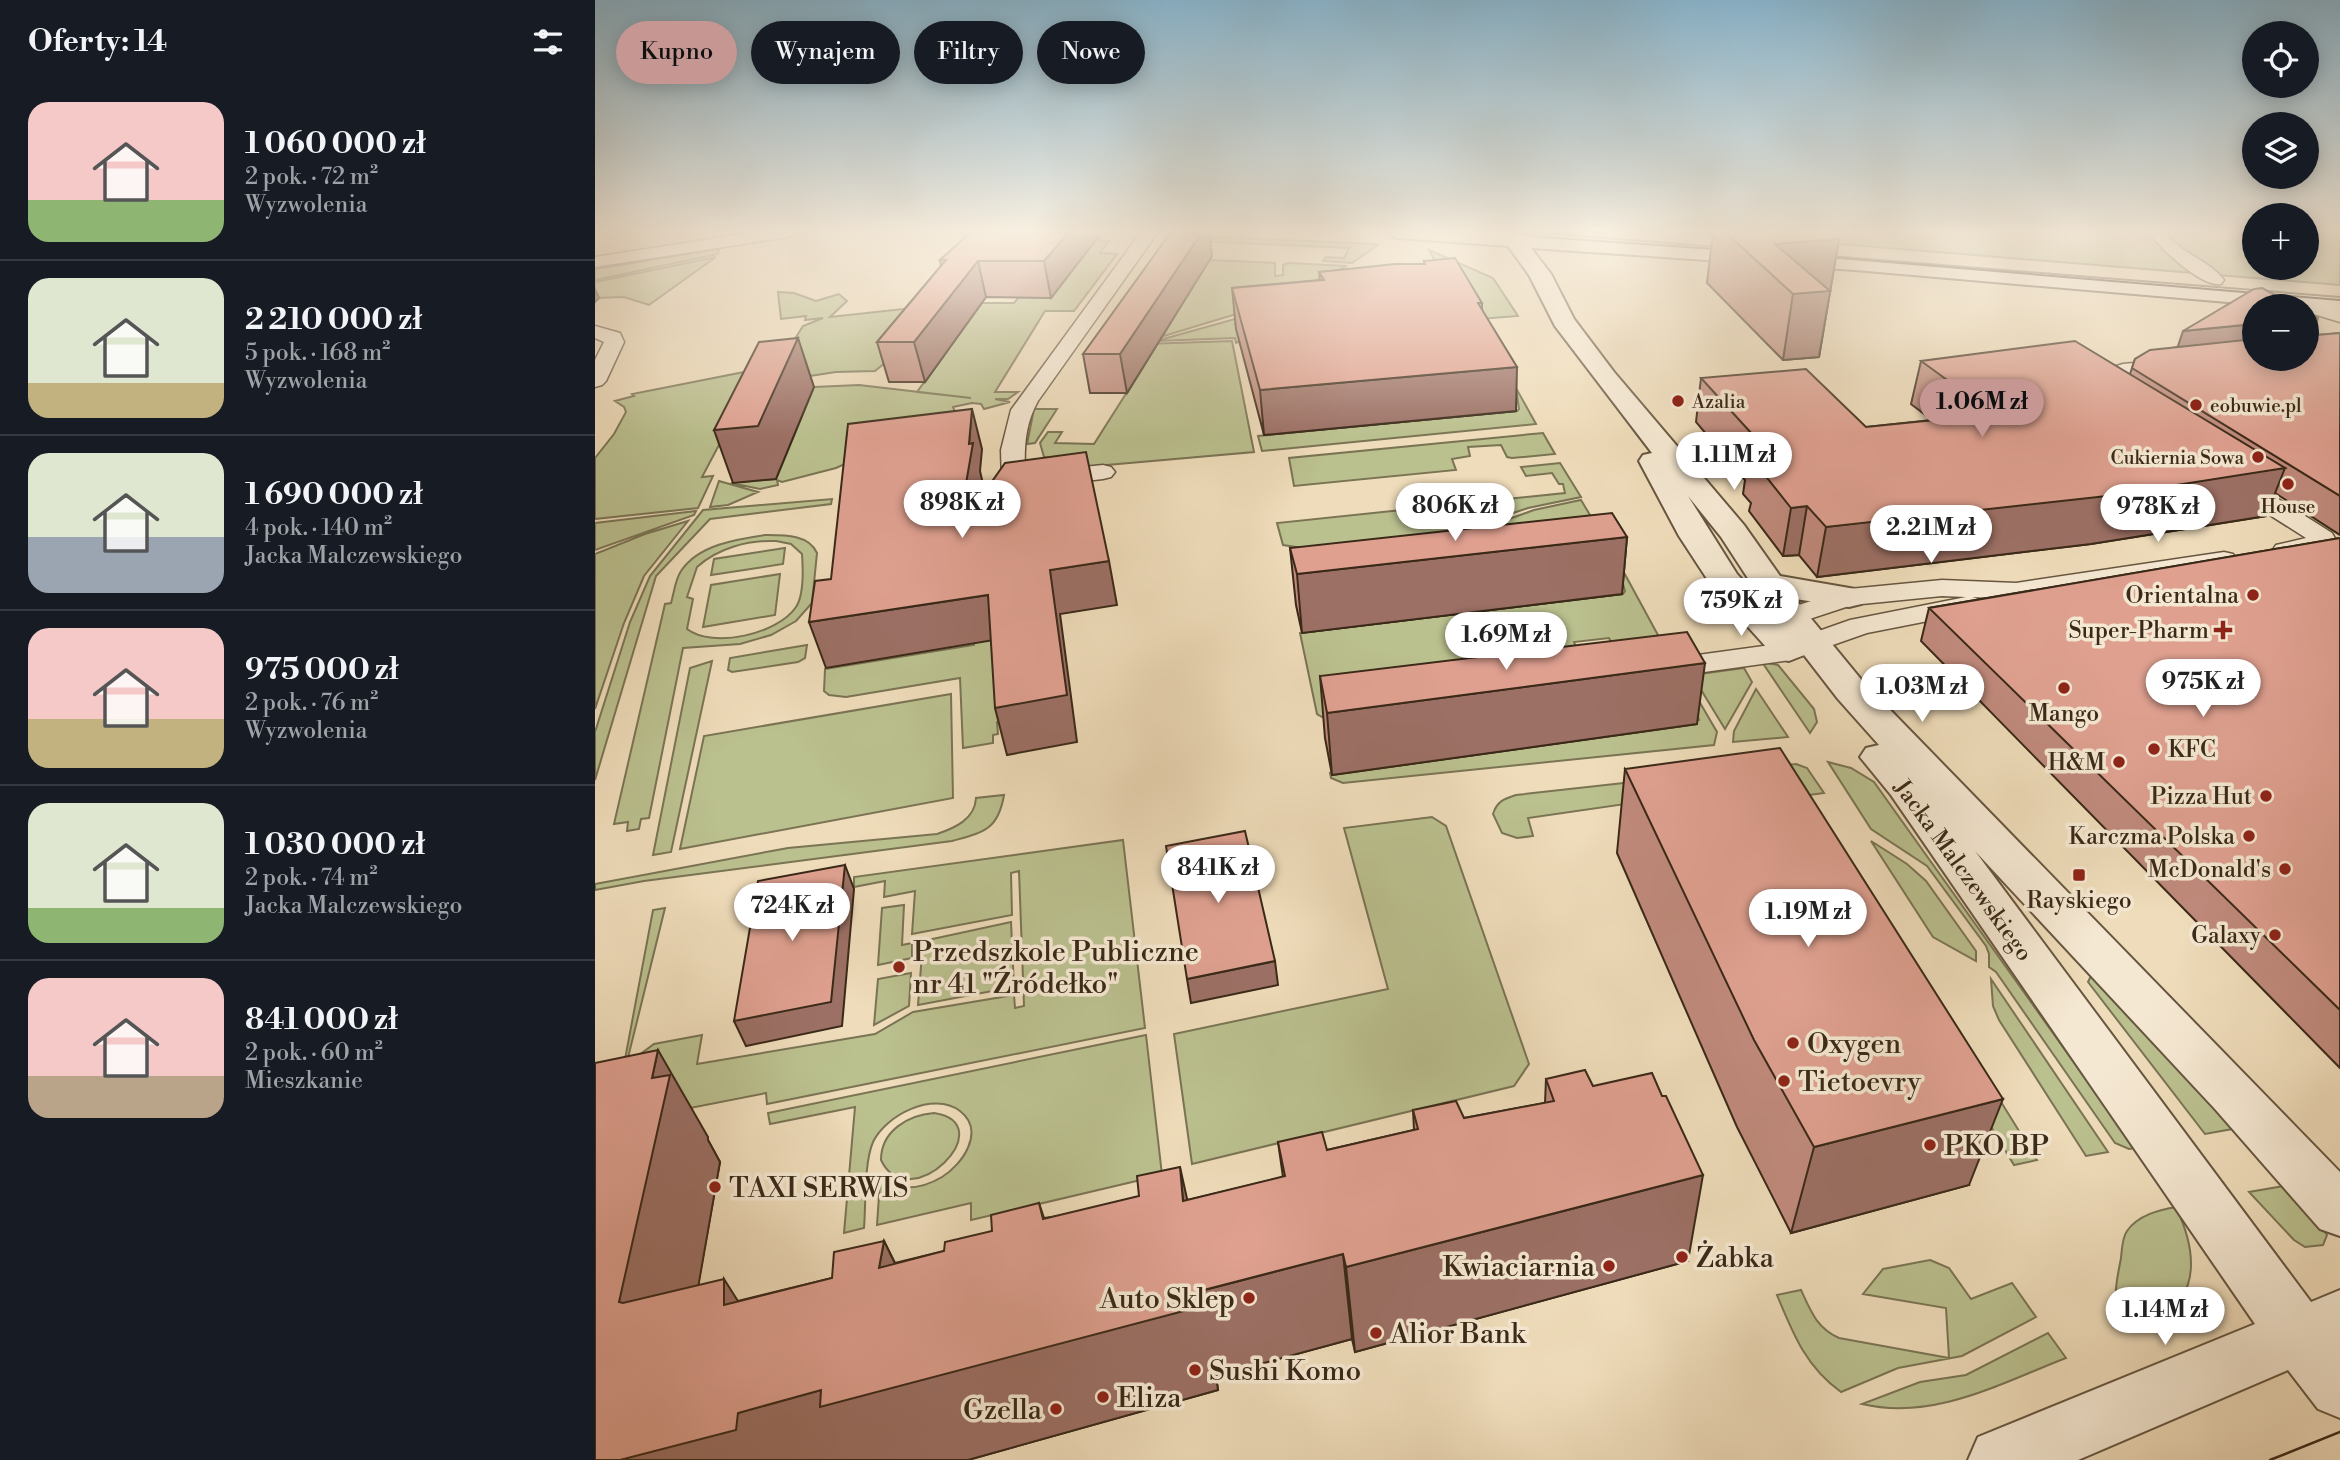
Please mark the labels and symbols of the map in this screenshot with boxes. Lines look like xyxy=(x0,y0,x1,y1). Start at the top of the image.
pin: 1.06M zł xyxy=(1910,380,2054,439)
place label: Azalia xyxy=(1691,390,1746,414)
marker: Azalia xyxy=(1670,393,1686,409)
place label: eobuwie.pl xyxy=(2210,394,2302,418)
marker: eobuwie.pl xyxy=(2188,397,2204,413)
pin: 1.11M zł xyxy=(1662,433,1806,492)
place label: Cukiernia Sowa xyxy=(2111,446,2244,470)
marker: Cukiernia Sowa xyxy=(2250,449,2266,465)
marker: House xyxy=(2280,476,2296,492)
pin: 898K zł xyxy=(897,480,1027,540)
pin: 806K zł xyxy=(1390,484,1520,543)
pin: 978K zł xyxy=(2093,484,2223,544)
place label: House xyxy=(2261,495,2315,519)
pin: 2.21M zł xyxy=(1859,505,2003,565)
pin: 759K zł xyxy=(1676,578,1806,638)
place label: Orientalna xyxy=(2125,582,2239,610)
marker: Orientalna xyxy=(2245,587,2261,603)
pin: 1.69M zł xyxy=(1434,612,1578,672)
place label: Super-Pharm xyxy=(2068,617,2209,645)
marker: Super-Pharm xyxy=(2215,622,2231,638)
pin: 975K zł xyxy=(2138,660,2268,719)
pin: 1.03M zł xyxy=(1850,664,1994,724)
marker: Mango xyxy=(2056,680,2072,696)
place label: Mango xyxy=(2029,700,2099,728)
place label: KFC xyxy=(2168,736,2216,764)
marker: KFC xyxy=(2146,741,2162,757)
place label: H&M xyxy=(2048,749,2106,777)
marker: H&M xyxy=(2111,754,2127,770)
street label: Jacka Malczewskiego xyxy=(1887,774,2038,967)
place label: Pizza Hut xyxy=(2151,783,2252,811)
marker: Pizza Hut xyxy=(2258,788,2274,804)
place label: Karczma Polska xyxy=(2068,823,2235,851)
marker: Karczma Polska xyxy=(2241,828,2257,844)
pin: 841K zł xyxy=(1153,846,1283,905)
place label: McDonald's xyxy=(2148,856,2271,884)
marker: McDonald's xyxy=(2277,861,2293,877)
marker: Rayskiego xyxy=(2071,867,2087,883)
pin: 724K zł xyxy=(727,884,857,943)
place label: Rayskiego xyxy=(2026,887,2132,915)
pin: 1.19M zł xyxy=(1736,890,1880,949)
place label: Galaxy xyxy=(2191,922,2262,950)
marker: Galaxy xyxy=(2267,927,2283,943)
place label: Przedszkole Publiczne nr 41 "Źródełko" xyxy=(913,935,1199,1002)
marker: Przedszkole Publiczne nr 41 "Źródełko" xyxy=(891,959,907,975)
place label: Oxygen xyxy=(1807,1027,1902,1062)
marker: Oxygen xyxy=(1785,1035,1801,1051)
place label: Tietoevry xyxy=(1798,1065,1921,1100)
marker: Tietoevry xyxy=(1776,1073,1792,1089)
place label: PKO BP xyxy=(1944,1129,2049,1164)
marker: PKO BP xyxy=(1922,1137,1938,1153)
place label: TAXI SERWIS xyxy=(729,1171,909,1206)
marker: TAXI SERWIS xyxy=(707,1179,723,1195)
place label: Żabka xyxy=(1696,1240,1775,1276)
marker: Żabka xyxy=(1674,1249,1690,1265)
place label: Kwiaciarnia xyxy=(1442,1250,1596,1285)
marker: Kwiaciarnia xyxy=(1601,1258,1617,1274)
place label: Auto Sklep xyxy=(1099,1282,1235,1317)
pin: 1.14M zł xyxy=(2093,1288,2237,1347)
marker: Auto Sklep xyxy=(1241,1290,1257,1306)
place label: Alior Bank xyxy=(1389,1317,1527,1352)
marker: Alior Bank xyxy=(1368,1325,1384,1341)
place label: Sushi Komo xyxy=(1209,1354,1361,1389)
marker: Sushi Komo xyxy=(1187,1362,1203,1378)
place label: Eliza xyxy=(1117,1381,1182,1416)
marker: Eliza xyxy=(1095,1389,1111,1405)
place label: Gzella xyxy=(963,1393,1043,1428)
marker: Gzella xyxy=(1048,1401,1064,1417)

